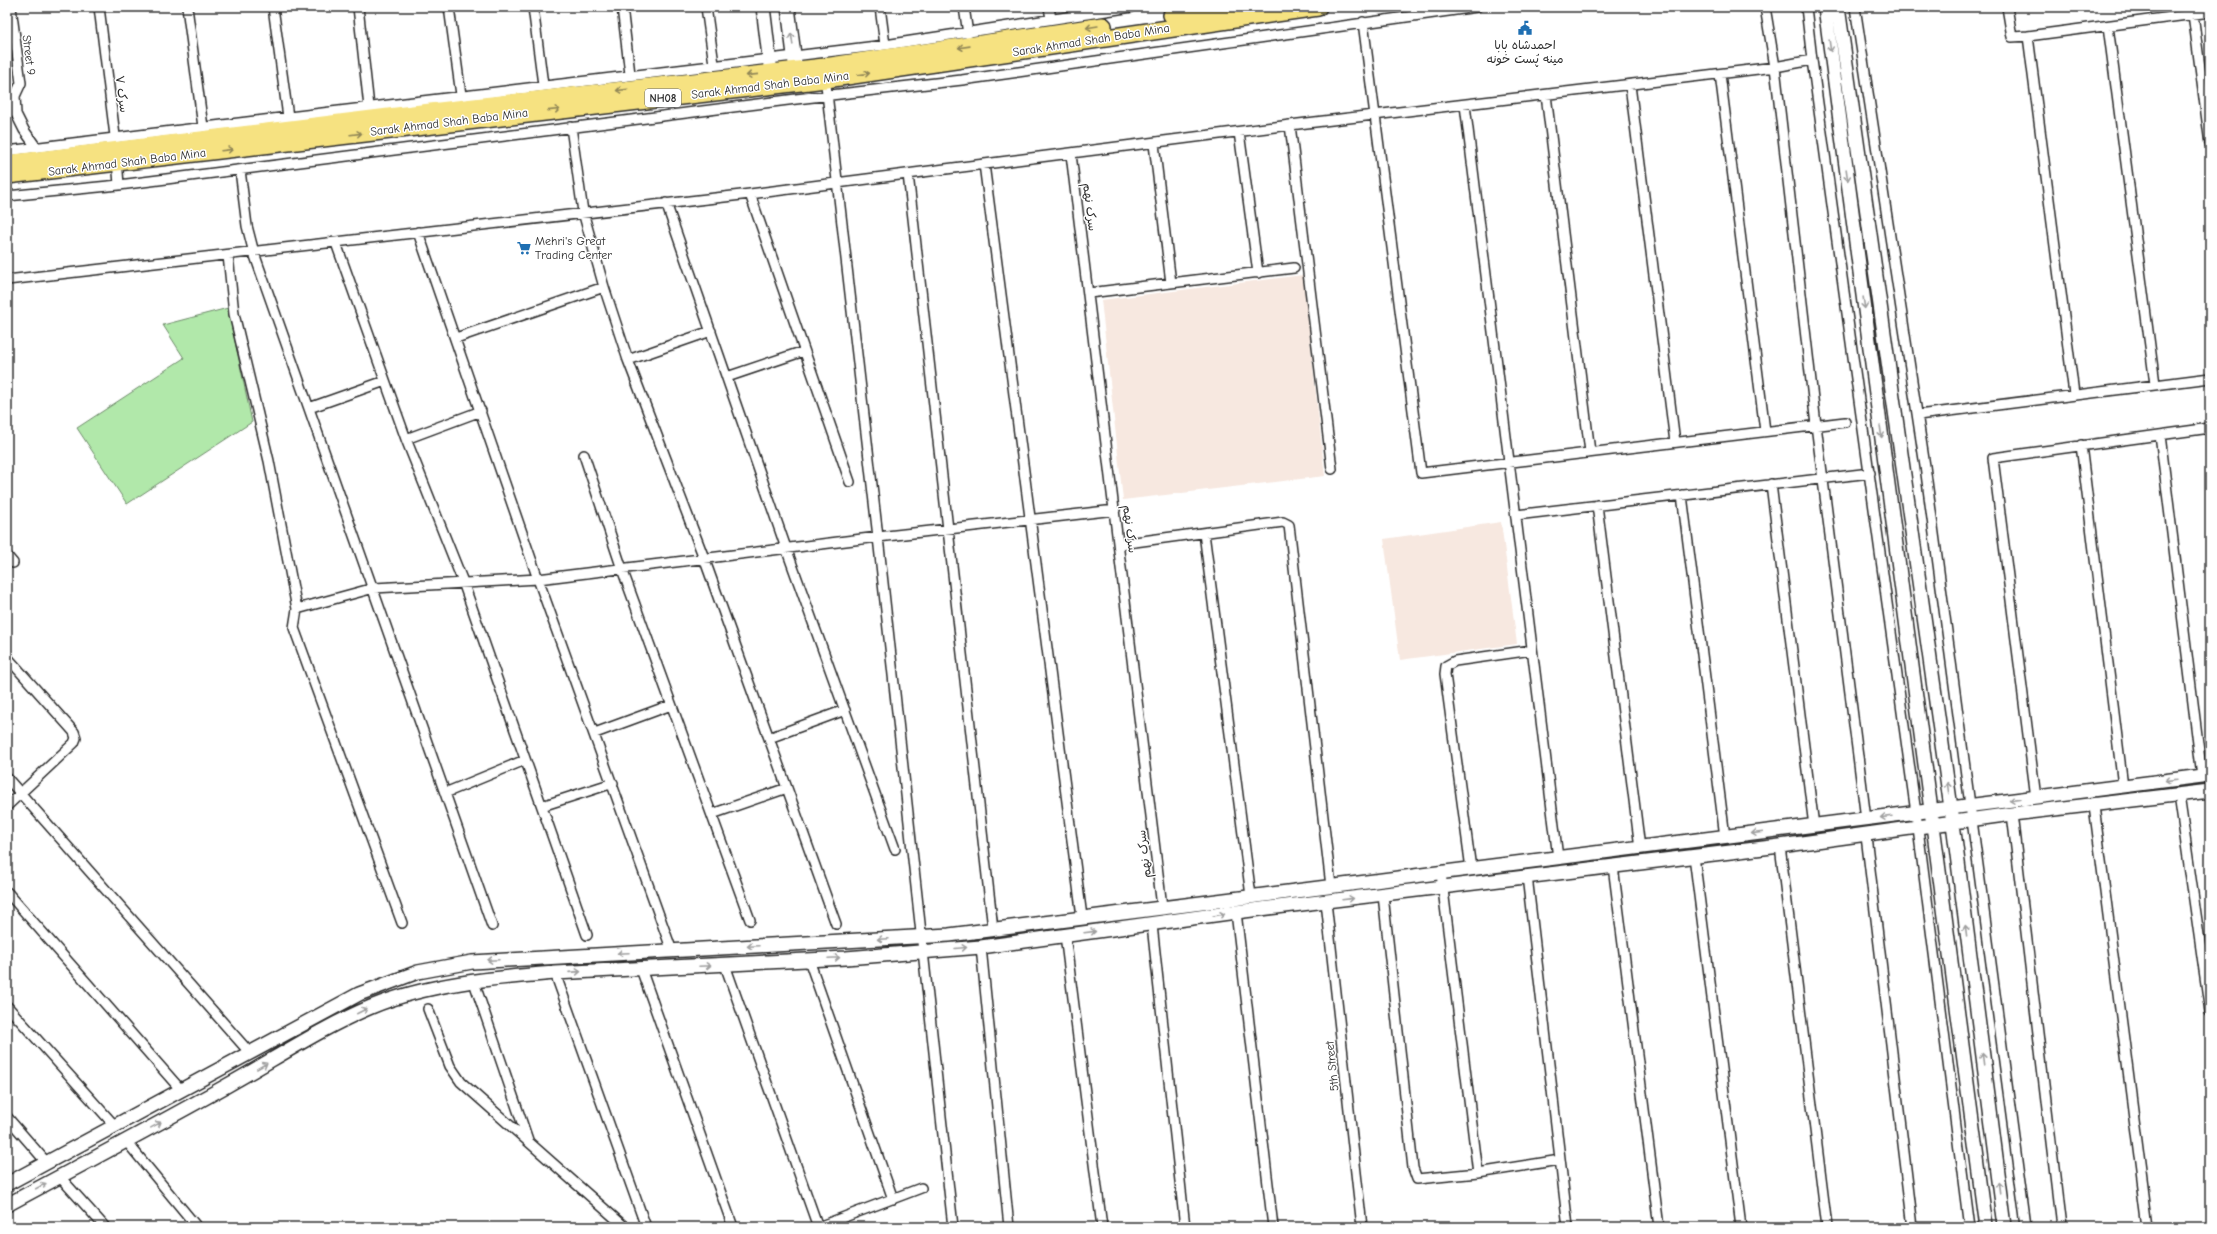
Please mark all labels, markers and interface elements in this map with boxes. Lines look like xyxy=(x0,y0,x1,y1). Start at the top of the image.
public building icon: احمدشاه بابا مینه پُست خونه xyxy=(1517,20,1533,36)
street label: Sarak Ahmad Shah Baba Mina xyxy=(1011,21,1171,59)
one-way arrow xyxy=(1086,23,1099,31)
one-way arrow xyxy=(788,33,796,46)
street label: Street 9 xyxy=(20,34,38,76)
place label: احمدشاه بابا مینه پُست خونه xyxy=(1486,38,1564,67)
one-way arrow xyxy=(1826,39,1834,52)
one-way arrow xyxy=(958,43,971,51)
street label: Sarak Ahmad Shah Baba Mina xyxy=(690,68,850,102)
one-way arrow xyxy=(857,70,870,78)
one-way arrow xyxy=(746,72,759,79)
street label: سرک ۷ xyxy=(113,75,131,113)
one-way arrow xyxy=(616,86,629,94)
road number: NH08 xyxy=(645,89,681,107)
street label: Sarak Ahmad Shah Baba Mina xyxy=(369,105,529,139)
one-way arrow xyxy=(547,106,560,114)
one-way arrow xyxy=(349,130,362,138)
street label: Sarak Ahmad Shah Baba Mina xyxy=(47,145,207,179)
one-way arrow xyxy=(220,146,233,154)
one-way arrow xyxy=(1843,168,1851,181)
street label: سرک نهم xyxy=(1078,182,1100,232)
place label: Mehri's Great Trading Center xyxy=(535,234,612,262)
supermarket icon: Mehri's Great Trading Center xyxy=(516,240,532,256)
one-way arrow xyxy=(1860,296,1868,309)
one-way arrow xyxy=(1877,425,1885,438)
street label: سرک نهم xyxy=(1118,504,1140,554)
one-way arrow xyxy=(2165,776,2178,784)
one-way arrow xyxy=(1944,782,1952,795)
one-way arrow xyxy=(2009,796,2022,804)
one-way arrow xyxy=(1880,813,1893,821)
street label: سرک نهم xyxy=(1134,829,1156,879)
one-way arrow xyxy=(1751,829,1764,837)
one-way arrow xyxy=(1341,895,1354,903)
one-way arrow xyxy=(1212,910,1225,918)
one-way arrow xyxy=(1963,924,1970,937)
one-way arrow xyxy=(1083,928,1096,936)
one-way arrow xyxy=(877,935,890,943)
one-way arrow xyxy=(747,943,760,950)
one-way arrow xyxy=(954,945,967,952)
one-way arrow xyxy=(617,950,630,957)
one-way arrow xyxy=(827,955,840,962)
one-way arrow xyxy=(487,957,500,964)
one-way arrow xyxy=(698,962,711,969)
one-way arrow xyxy=(568,969,581,976)
one-way arrow xyxy=(356,1007,368,1015)
street label: 5th Street xyxy=(1322,1040,1342,1092)
one-way arrow xyxy=(1979,1053,1987,1066)
one-way arrow xyxy=(256,1061,268,1069)
one-way arrow xyxy=(150,1120,162,1128)
one-way arrow xyxy=(35,1182,47,1190)
one-way arrow xyxy=(1996,1182,2004,1195)

